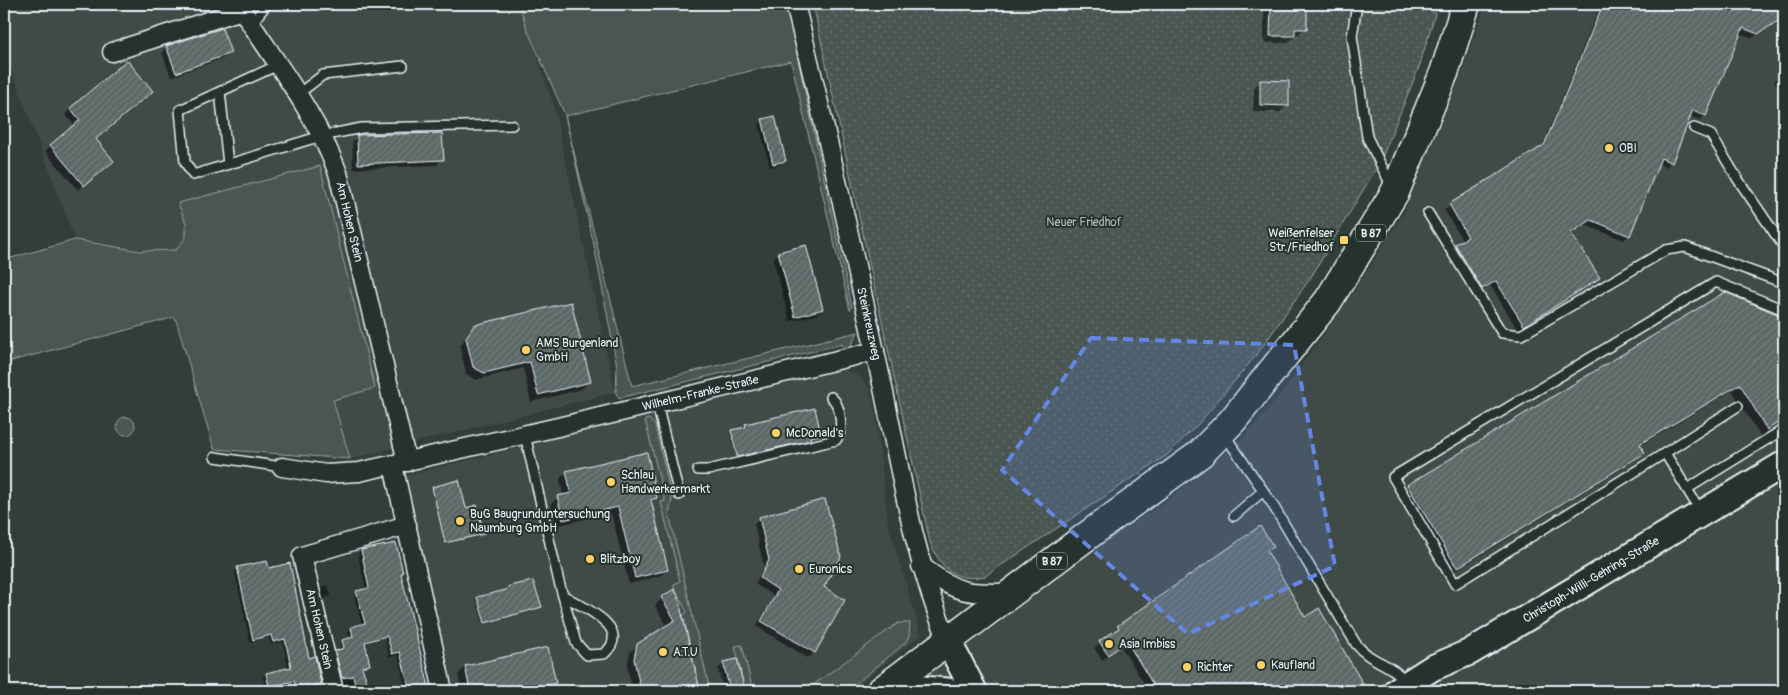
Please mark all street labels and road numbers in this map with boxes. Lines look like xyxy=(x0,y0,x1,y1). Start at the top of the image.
street label: Am Hohen Stein xyxy=(333,180,367,264)
road number: B 87 xyxy=(1356,224,1386,242)
street label: Steinkreuzweg xyxy=(854,286,884,361)
street label: Wilhelm-Franke-Straße xyxy=(641,372,760,414)
street label: Christoph-Willi-Gehring-Straße xyxy=(1520,533,1662,626)
road number: B 87 xyxy=(1037,552,1067,570)
street label: Am Hohen Stein xyxy=(302,587,336,671)

